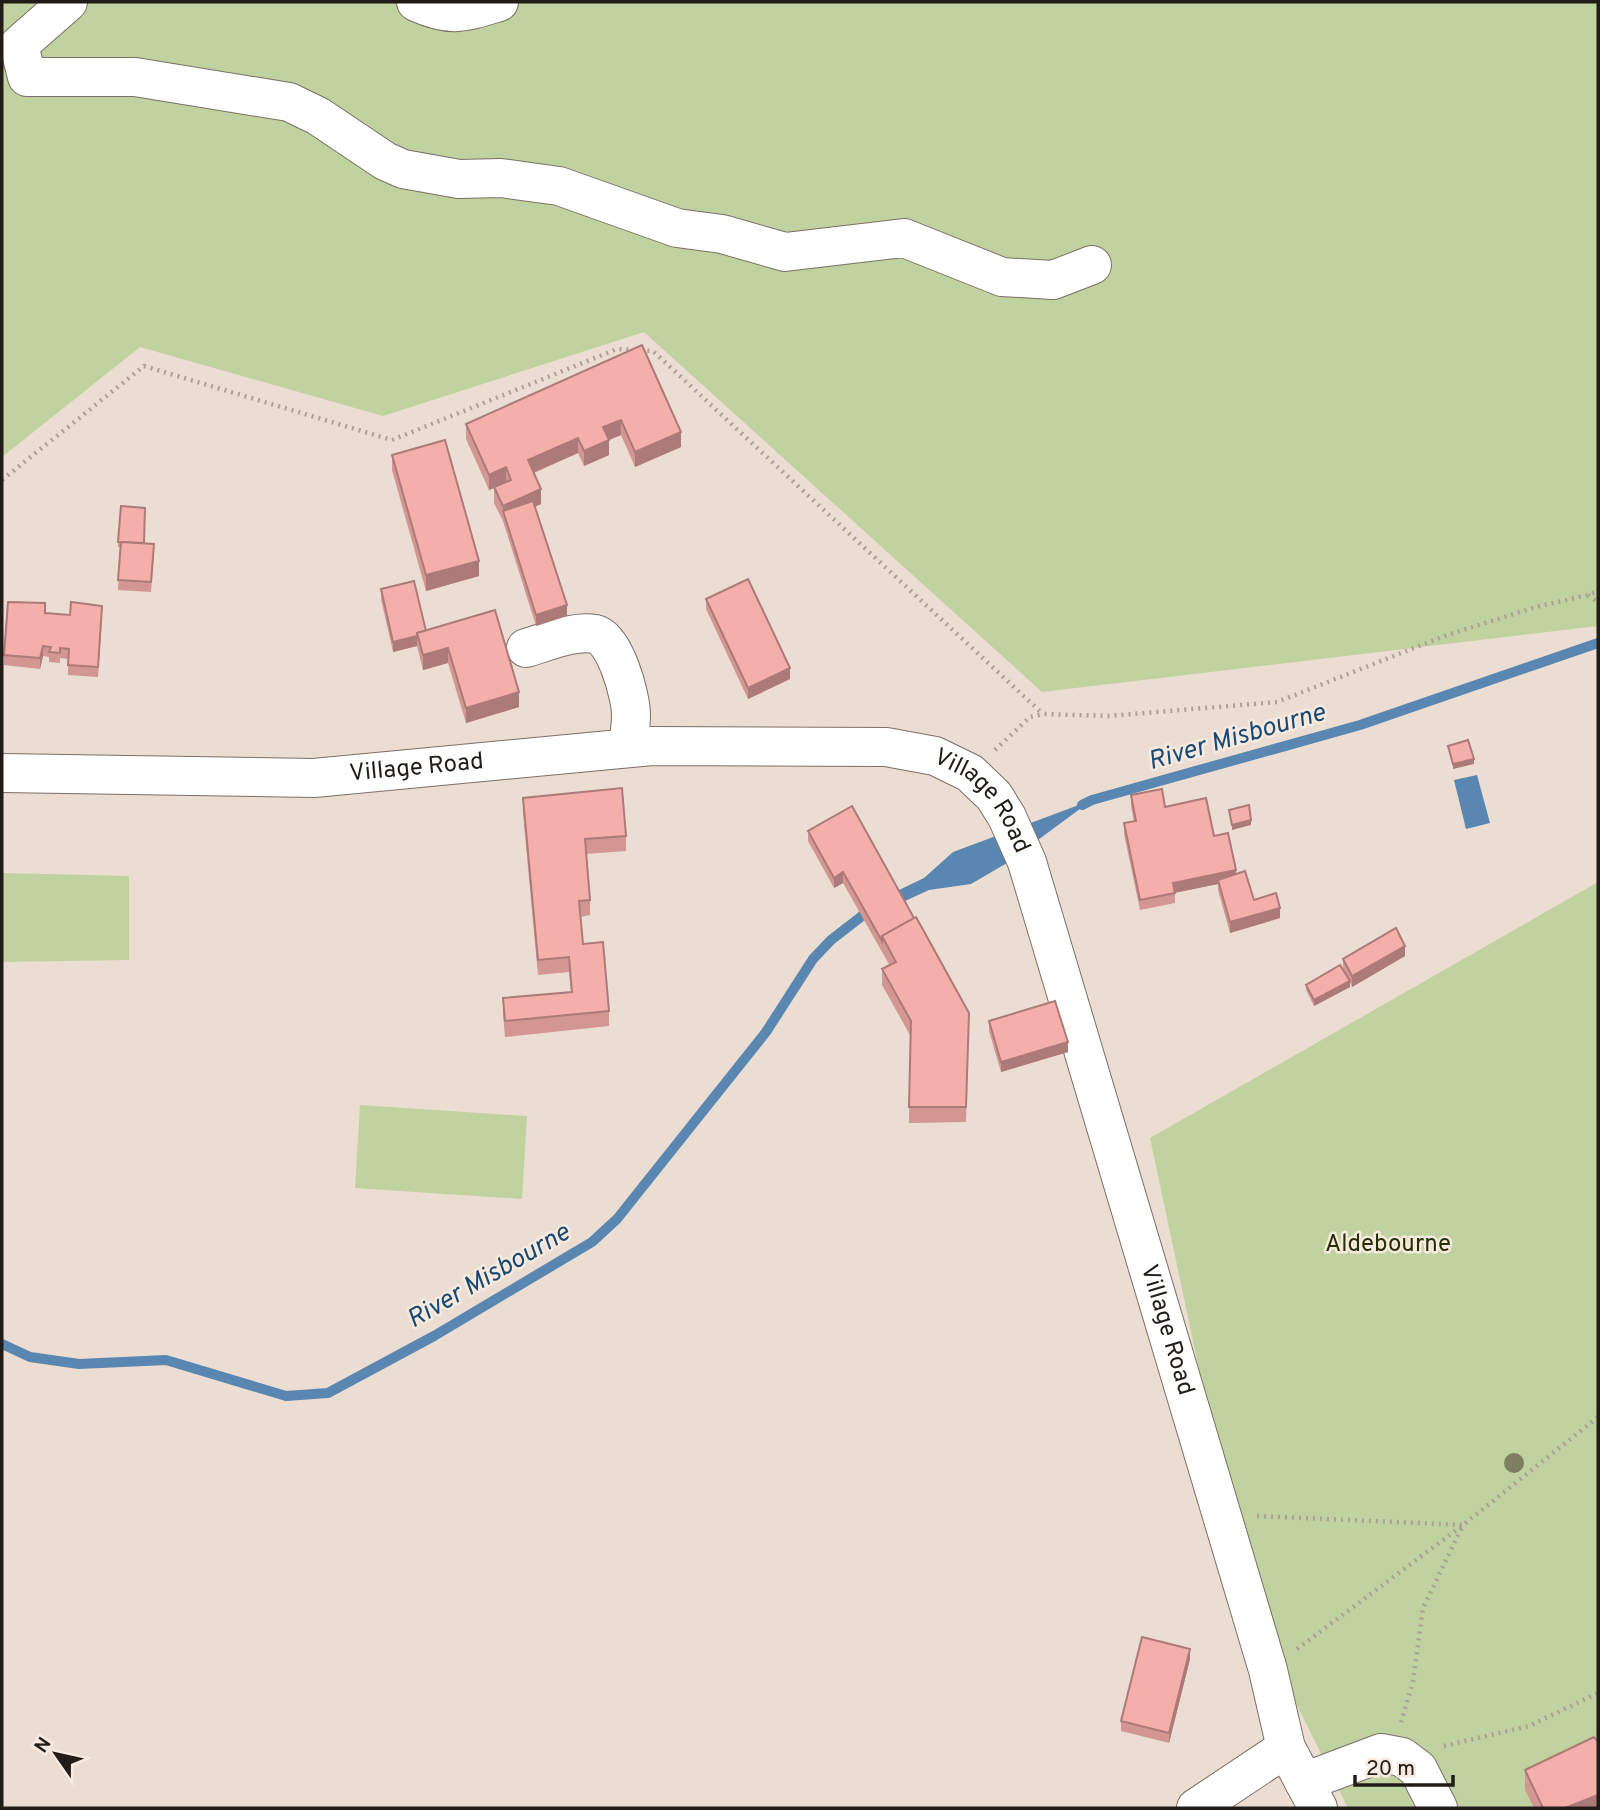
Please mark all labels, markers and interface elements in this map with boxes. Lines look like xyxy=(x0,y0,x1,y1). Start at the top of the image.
water label: River Misbourne xyxy=(1145,697,1330,779)
street label: Village Road xyxy=(929,743,1036,858)
street label: Village Road xyxy=(348,747,485,790)
water label: River Misbourne xyxy=(402,1217,577,1337)
park label: Aldebourne xyxy=(1325,1230,1451,1260)
street label: Village Road xyxy=(1133,1261,1200,1399)
north arrow xyxy=(21,1719,91,1789)
text: N xyxy=(30,1733,57,1758)
scale bar xyxy=(1355,1744,1453,1788)
text: 20 m xyxy=(1366,1756,1415,1783)

